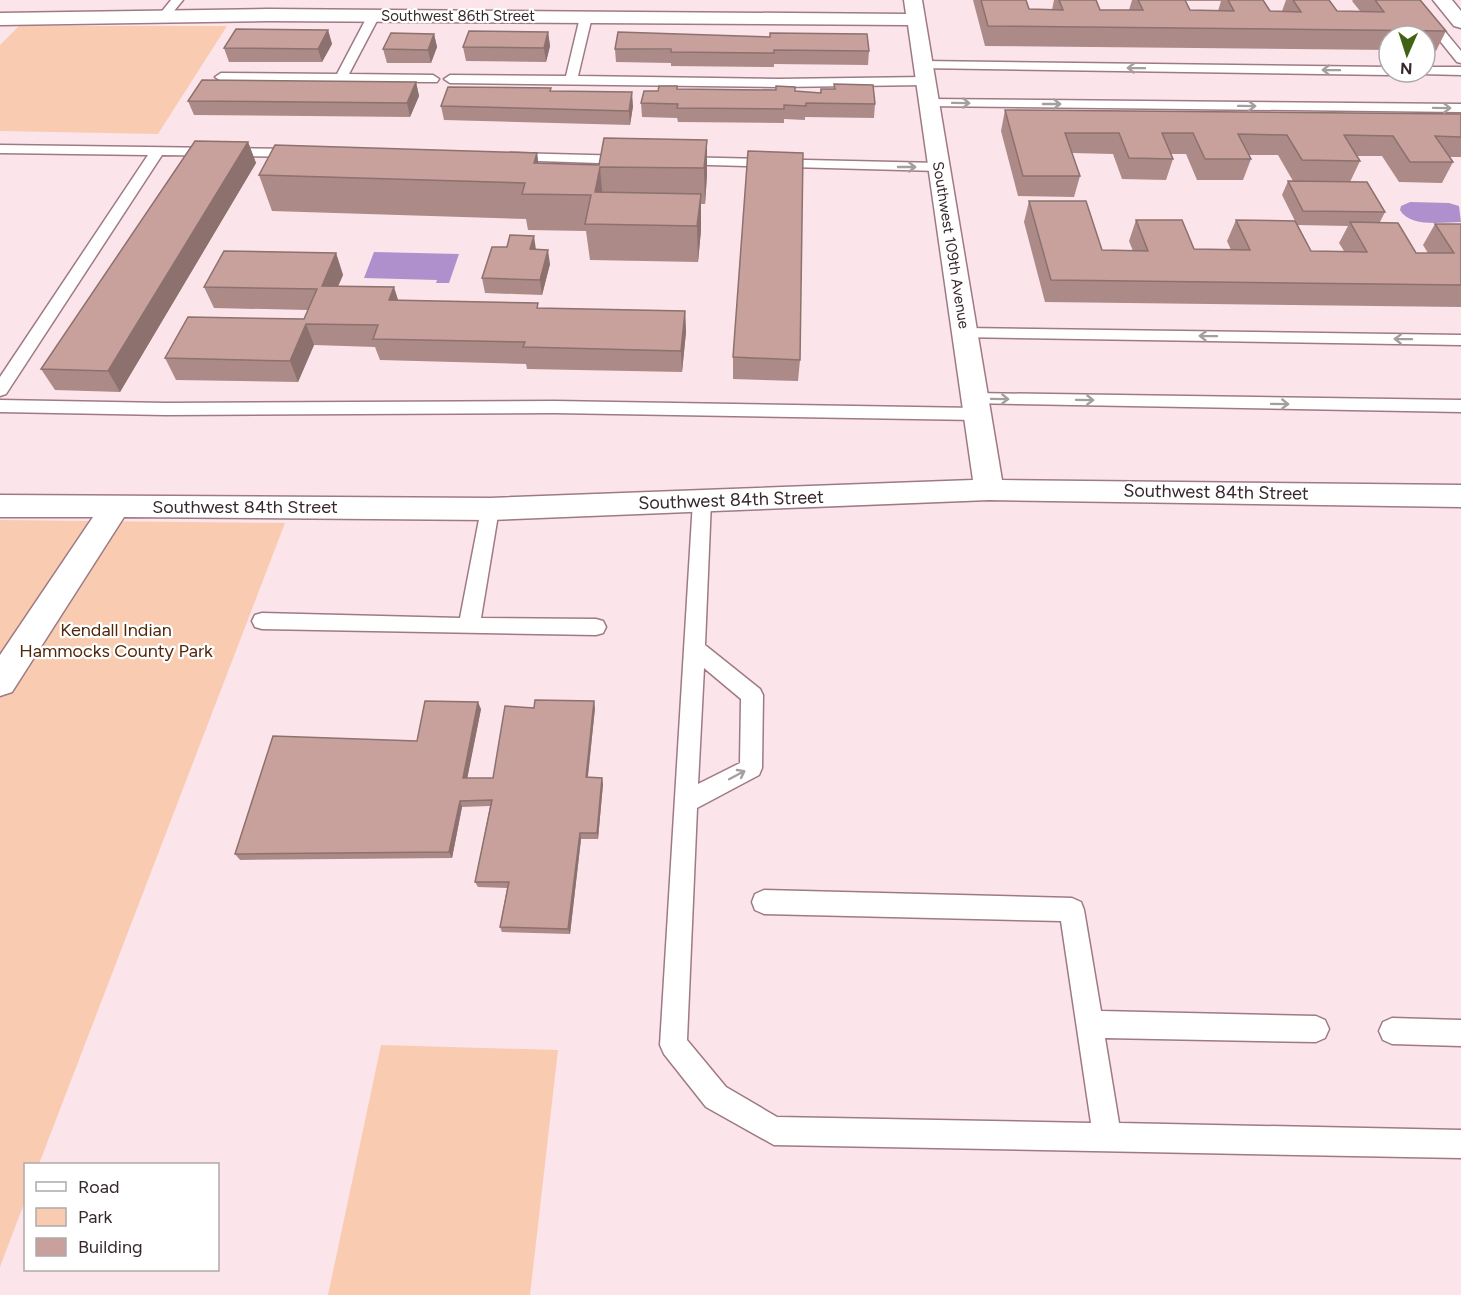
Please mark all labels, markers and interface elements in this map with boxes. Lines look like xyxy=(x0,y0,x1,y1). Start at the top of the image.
street label: Southwest 86th Street xyxy=(381,7,535,25)
north arrow xyxy=(1377,24,1437,84)
text: N xyxy=(1400,59,1413,78)
one-way arrow xyxy=(1126,62,1146,74)
one-way arrow xyxy=(1321,64,1341,76)
one-way arrow xyxy=(950,97,970,109)
one-way arrow xyxy=(1041,98,1061,110)
one-way arrow xyxy=(1236,100,1256,112)
one-way arrow xyxy=(1431,102,1451,114)
street label: Southwest 109th Avenue xyxy=(929,160,973,330)
one-way arrow xyxy=(897,161,917,173)
one-way arrow xyxy=(1198,330,1218,342)
one-way arrow xyxy=(1393,333,1413,345)
one-way arrow xyxy=(990,394,1010,405)
one-way arrow xyxy=(1075,395,1095,406)
one-way arrow xyxy=(1270,398,1290,409)
street label: Southwest 84th Street xyxy=(1123,479,1309,505)
street label: Southwest 84th Street xyxy=(638,486,824,514)
street label: Southwest 84th Street xyxy=(152,496,338,518)
park label: Kendall Indian Hammocks County Park xyxy=(19,619,213,662)
one-way arrow xyxy=(728,769,746,780)
legend xyxy=(24,1163,219,1271)
text: Road xyxy=(78,1176,119,1198)
text: Park xyxy=(78,1206,113,1228)
text: Building xyxy=(78,1236,143,1258)

